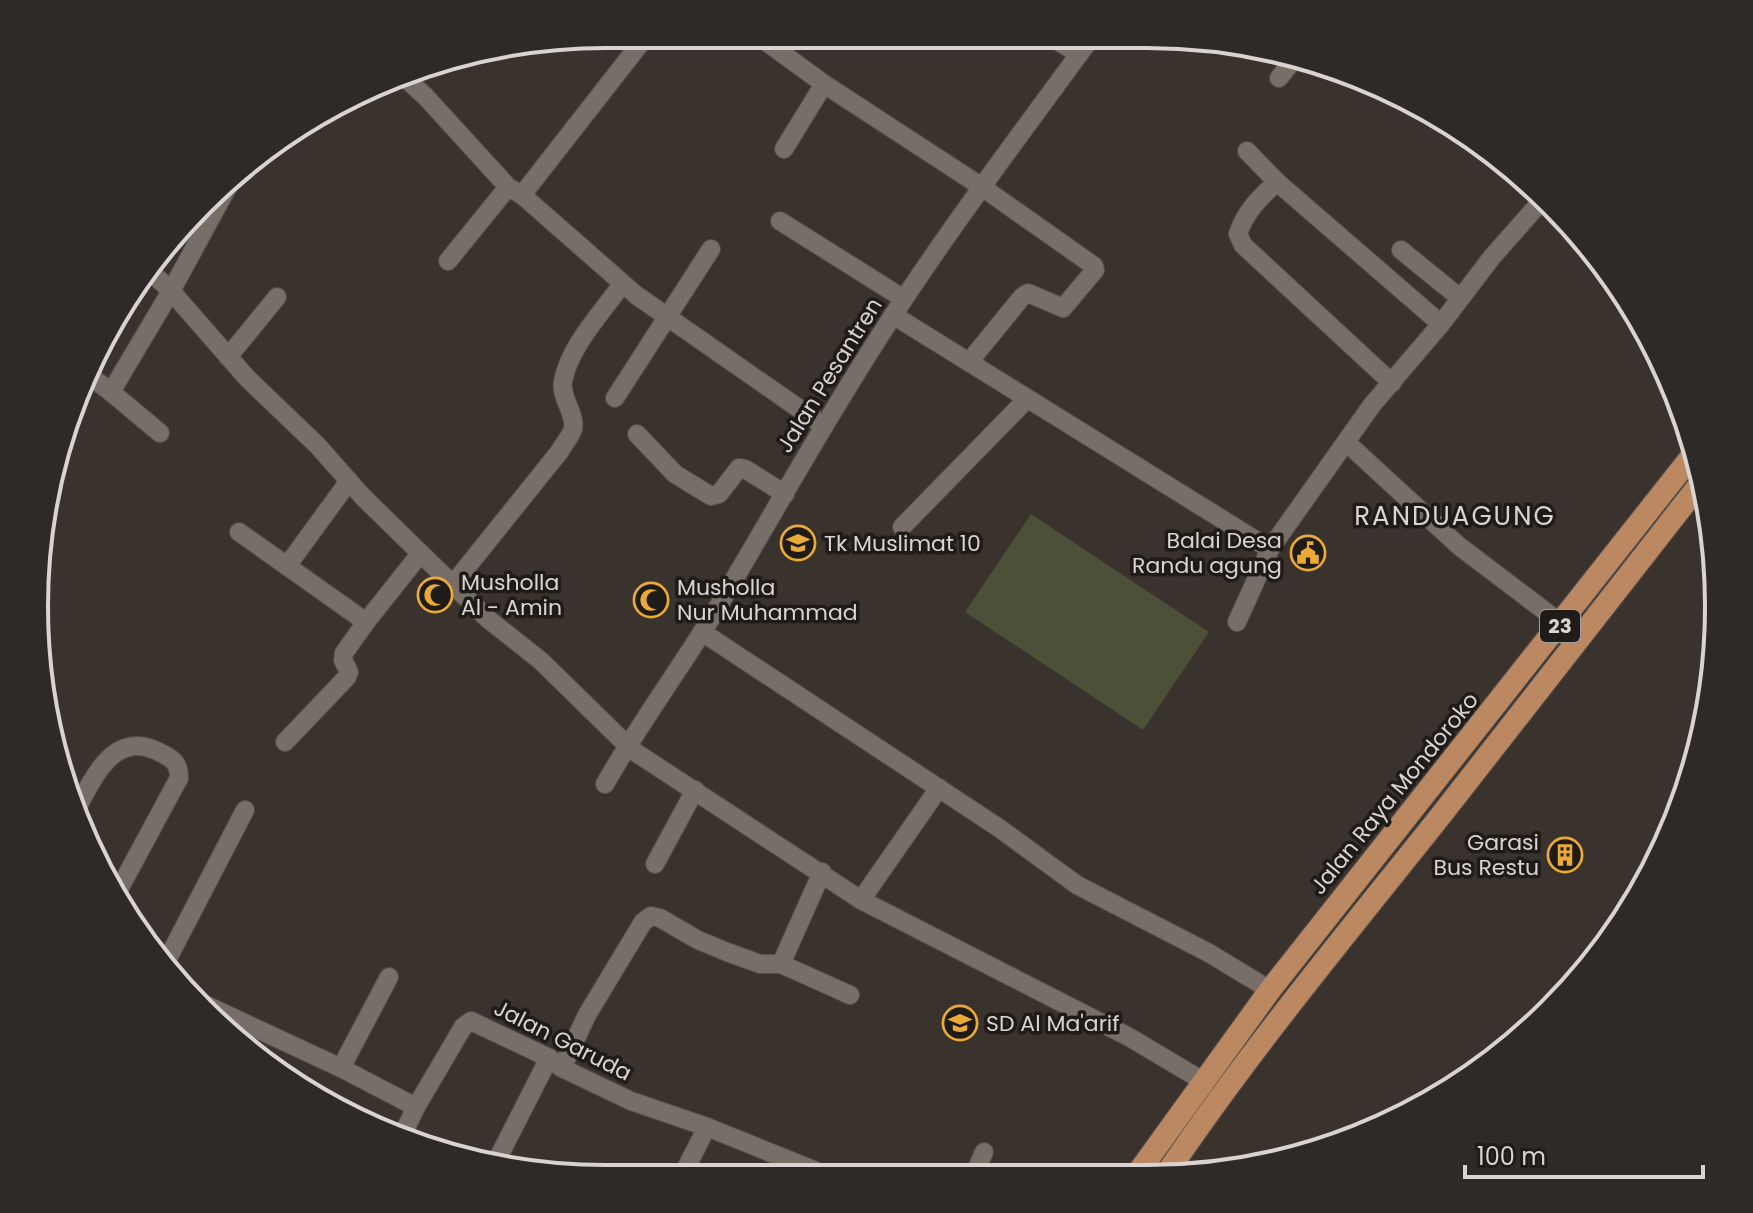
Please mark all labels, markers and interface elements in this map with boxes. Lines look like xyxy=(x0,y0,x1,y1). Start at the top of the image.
street label: Jalan Pesantren xyxy=(769,292,890,459)
district label: RANDUAGUNG xyxy=(1354,498,1556,534)
school or university icon: Tk Muslimat 10 xyxy=(779,524,817,562)
place label: Balai Desa Randu agung xyxy=(1132,525,1282,581)
place label: Tk Muslimat 10 xyxy=(824,528,981,559)
public building icon: Balai Desa Randu agung xyxy=(1289,534,1327,572)
place label: Musholla Al - Amin xyxy=(461,567,562,623)
place label: Musholla Nur Muhammad xyxy=(677,572,858,628)
mosque icon: Musholla Al - Amin xyxy=(416,576,454,614)
mosque icon: Musholla Nur Muhammad xyxy=(632,581,670,619)
road number: 23 xyxy=(1540,610,1580,642)
street label: Jalan Raya Mondoroko xyxy=(1303,686,1486,901)
place label: Garasi Bus Restu xyxy=(1433,827,1539,883)
building icon: Garasi Bus Restu xyxy=(1546,836,1584,874)
street label: Jalan Garuda xyxy=(489,992,637,1088)
school or university icon: SD Al Ma'arif xyxy=(941,1004,979,1042)
place label: SD Al Ma'arif xyxy=(986,1008,1120,1039)
scale bar xyxy=(1465,1129,1703,1179)
text: 100 m xyxy=(1477,1140,1546,1173)

